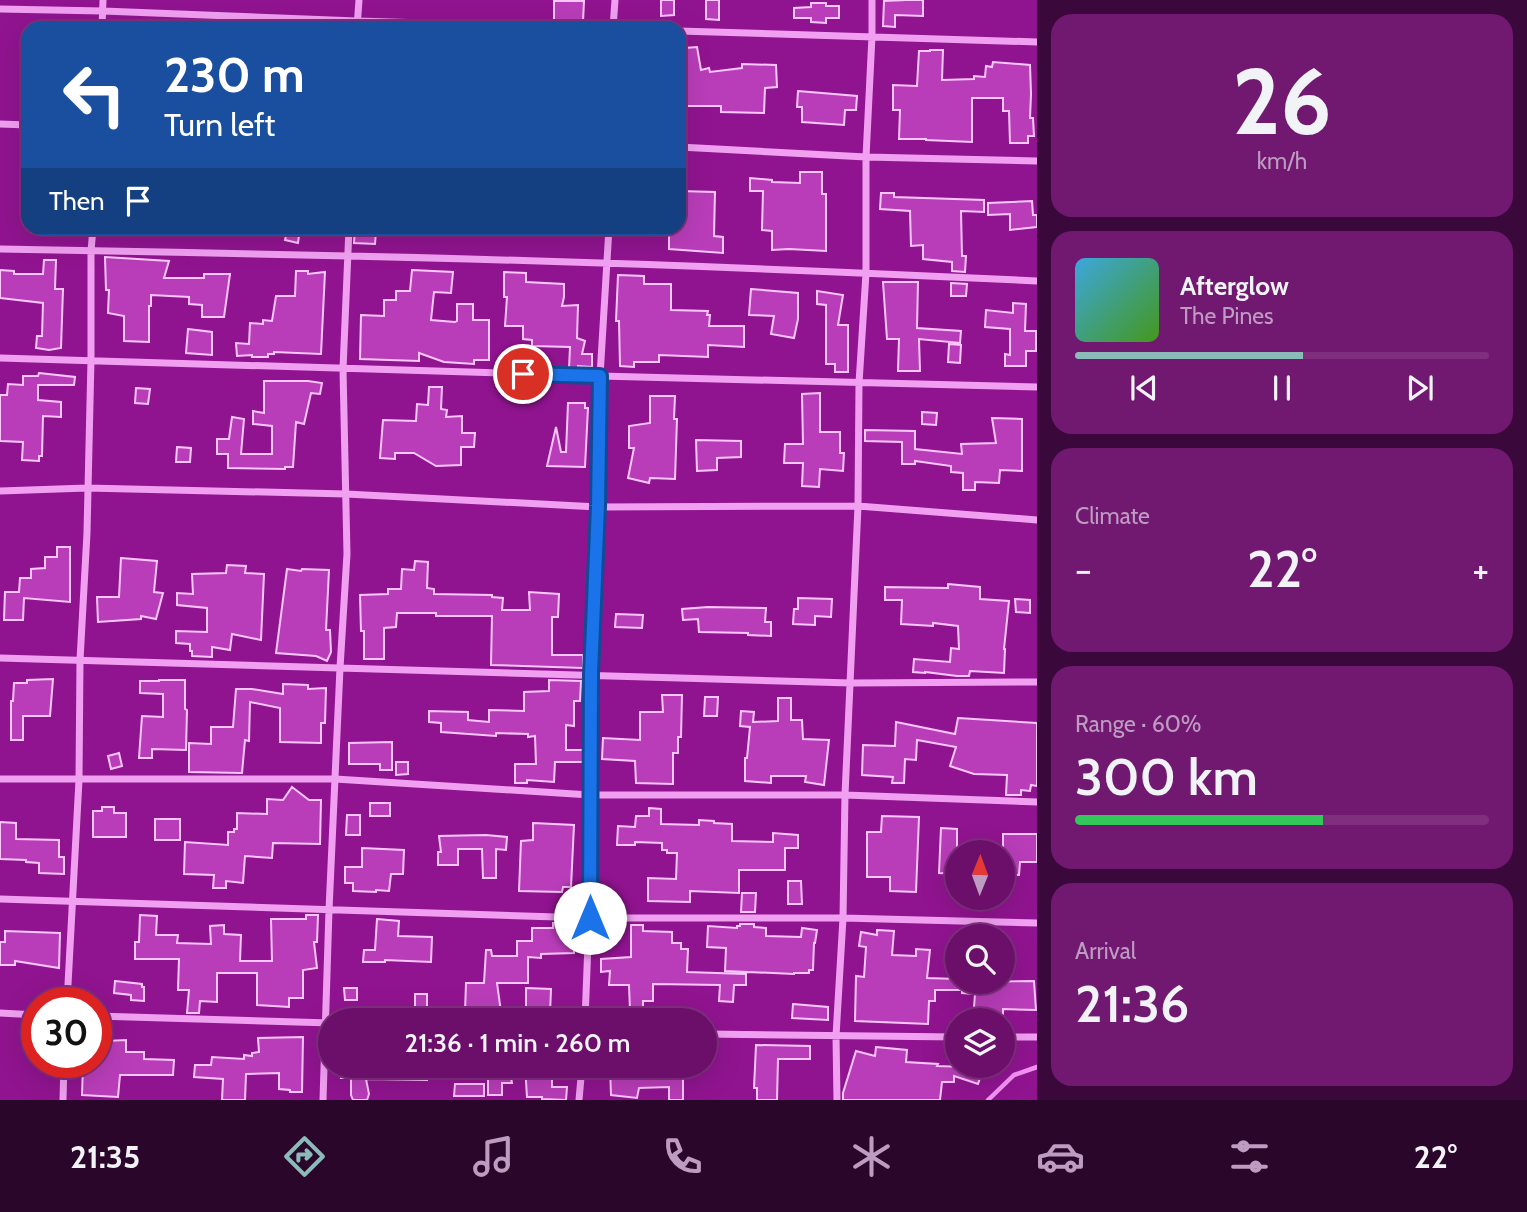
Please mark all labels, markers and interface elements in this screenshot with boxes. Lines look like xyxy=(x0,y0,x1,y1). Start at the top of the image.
text: 230 m xyxy=(164,45,305,104)
text: 26 xyxy=(1232,46,1332,157)
icon: left xyxy=(49,49,140,140)
text: Turn left xyxy=(164,105,275,144)
text: km/h xyxy=(1257,147,1307,175)
icon: arrive xyxy=(119,182,157,220)
text: Then xyxy=(49,185,105,217)
text: Afterglow xyxy=(1180,270,1289,302)
text: The Pines xyxy=(1180,302,1274,330)
pin xyxy=(493,344,553,404)
icon: arrive xyxy=(504,355,542,393)
icon: previous xyxy=(1125,369,1163,407)
icon: pause xyxy=(1263,369,1301,407)
icon: next xyxy=(1401,369,1439,407)
text: Climate xyxy=(1075,502,1150,530)
text: 22° xyxy=(1247,537,1317,600)
text: − xyxy=(1075,546,1092,593)
text: + xyxy=(1472,546,1489,593)
text: Range · 60% xyxy=(1075,710,1202,738)
text: 300 km xyxy=(1075,745,1258,808)
north arrow xyxy=(945,840,1015,910)
map controls xyxy=(945,840,1015,1078)
position arrow xyxy=(553,881,627,955)
button: search xyxy=(945,924,1015,994)
text: Arrival xyxy=(1075,937,1136,965)
text: 21:36 xyxy=(1075,972,1189,1035)
speed limit sign: 30 xyxy=(21,987,112,1078)
button: layers xyxy=(945,1008,1015,1078)
text: 21:36 · 1 min · 260 m xyxy=(404,1027,631,1059)
icon: directions xyxy=(280,1132,329,1181)
icon: music xyxy=(469,1132,518,1181)
icon: phone xyxy=(658,1132,707,1181)
icon: climate xyxy=(847,1132,896,1181)
icon: car xyxy=(1036,1132,1085,1181)
icon: filters xyxy=(1225,1132,1274,1181)
text: 21:35 xyxy=(70,1137,140,1176)
text: 22° xyxy=(1414,1137,1457,1176)

